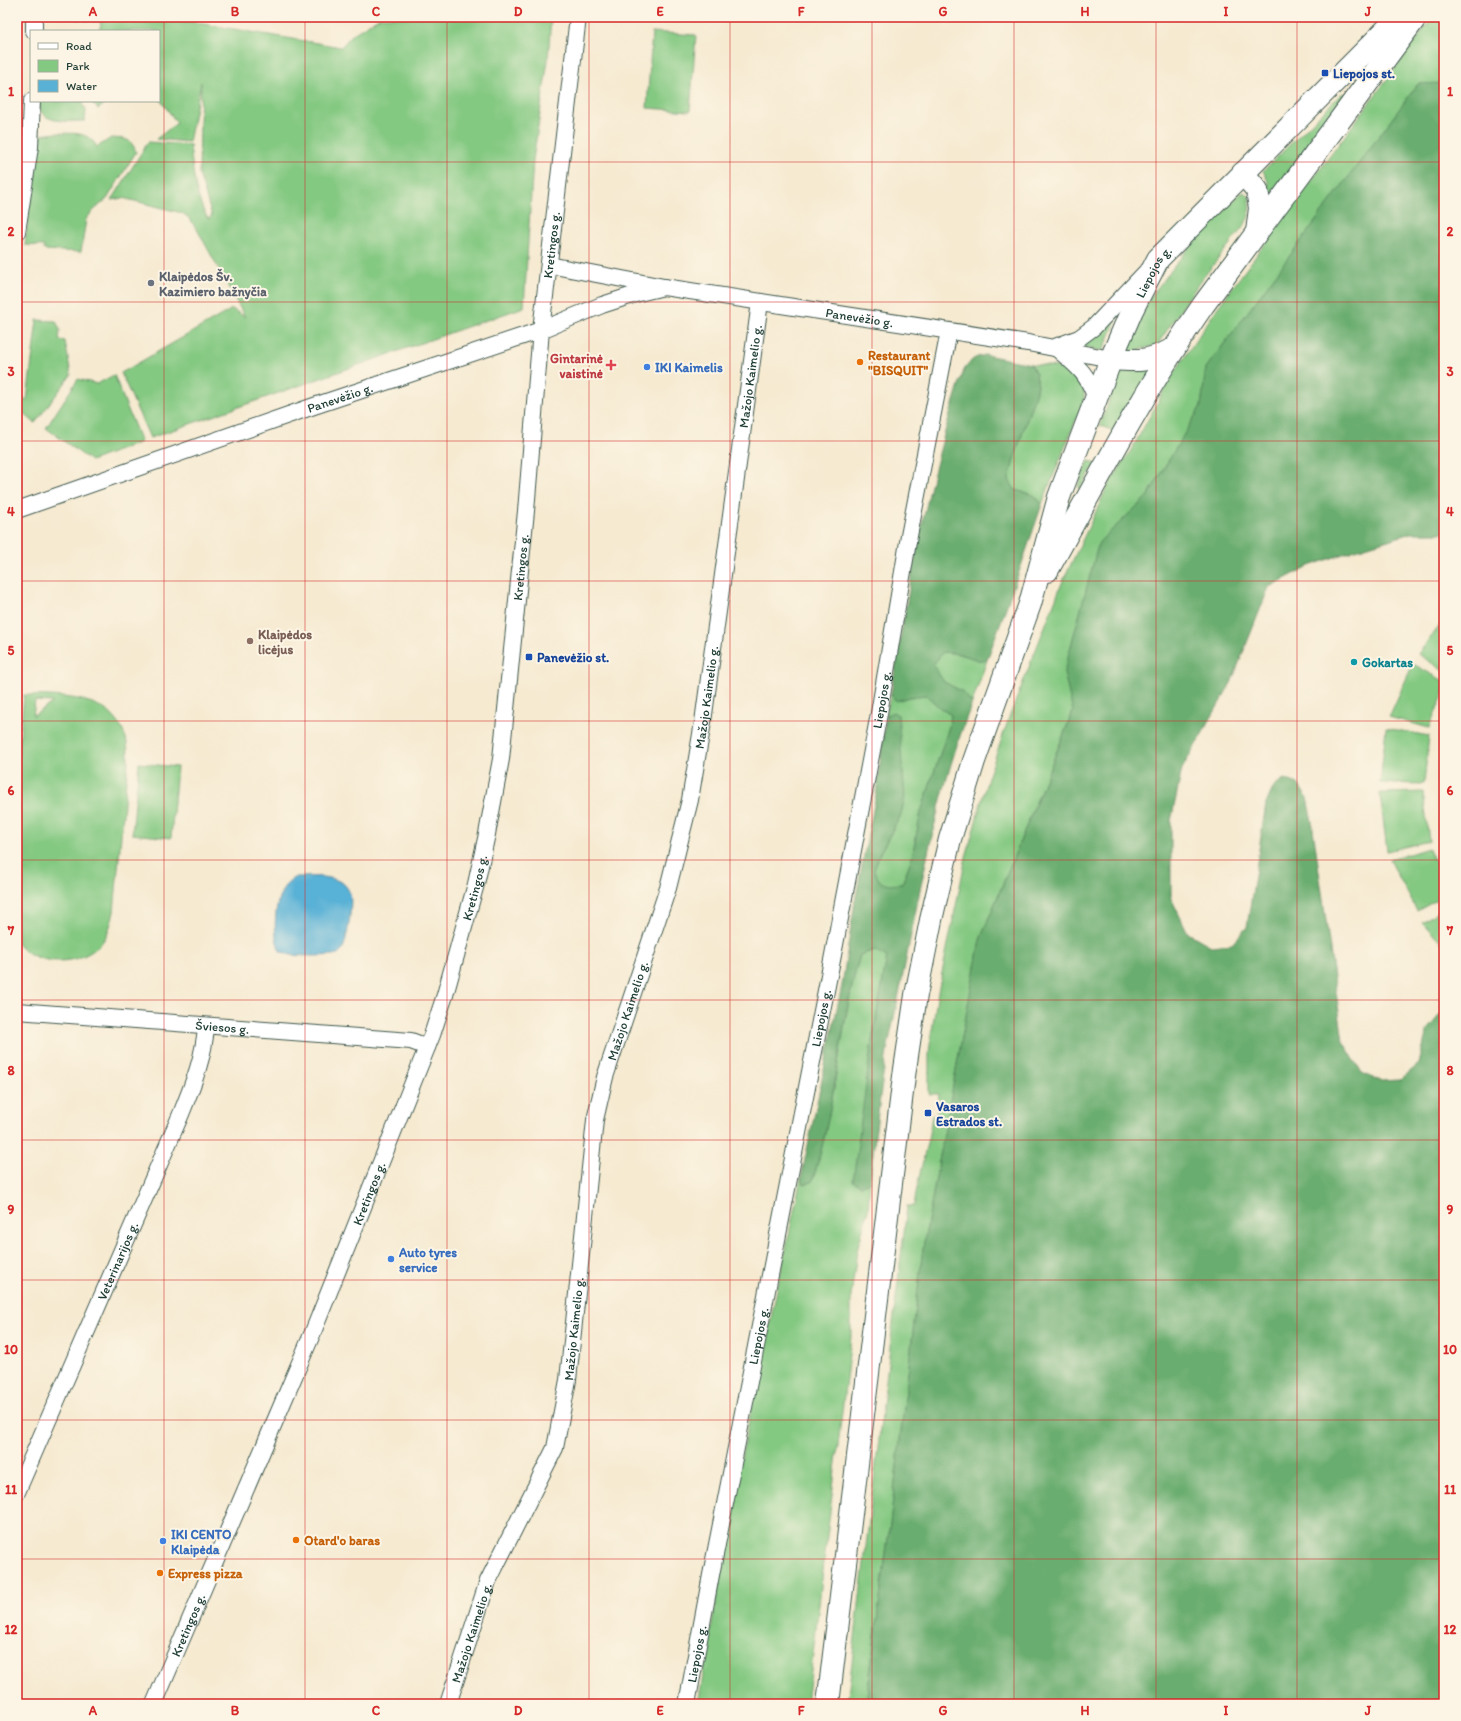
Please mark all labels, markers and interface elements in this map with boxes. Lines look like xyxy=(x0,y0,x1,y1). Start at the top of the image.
text: A xyxy=(88,4,98,19)
text: B xyxy=(231,4,240,19)
text: C xyxy=(372,4,381,19)
text: D xyxy=(514,4,523,19)
text: E xyxy=(656,4,664,19)
text: F xyxy=(798,4,805,19)
text: G xyxy=(939,4,948,19)
text: H xyxy=(1081,4,1090,19)
text: I xyxy=(1224,4,1229,19)
text: J xyxy=(1364,4,1372,19)
legend xyxy=(30,30,160,102)
text: Road xyxy=(66,39,92,53)
text: Park xyxy=(66,59,90,73)
place label: Liepojos st. xyxy=(1333,66,1395,82)
marker: Liepojos st. xyxy=(1320,68,1330,78)
text: Water xyxy=(66,79,97,93)
text: 1 xyxy=(8,84,14,99)
text: 1 xyxy=(1447,84,1453,99)
street label: Kretingos g. xyxy=(540,211,563,279)
text: 2 xyxy=(8,224,15,239)
text: 2 xyxy=(1447,224,1454,239)
street label: Liepojos g. xyxy=(1133,243,1175,300)
place label: Klaipėdos Šv. Kazimiero bažnyčia xyxy=(159,268,267,300)
marker: Klaipėdos Šv. Kazimiero bažnyčia xyxy=(146,278,156,288)
street label: Panevėžio g. xyxy=(825,305,894,330)
street label: Mažojo Kaimelio g. xyxy=(736,324,765,429)
place label: Restaurant "BISQUIT" xyxy=(868,348,931,378)
place label: Gintarinė vaistinė xyxy=(550,351,603,381)
marker: Restaurant "BISQUIT" xyxy=(855,357,865,367)
marker: Gintarinė vaistinė xyxy=(606,360,616,370)
place label: IKI Kaimelis xyxy=(655,360,723,375)
marker: IKI Kaimelis xyxy=(642,362,652,372)
text: 3 xyxy=(7,364,15,379)
text: 3 xyxy=(1446,364,1454,379)
street label: Panevėžio g. xyxy=(305,380,375,416)
text: 4 xyxy=(7,504,15,519)
text: 4 xyxy=(1446,504,1454,519)
street label: Kretingos g. xyxy=(510,533,532,601)
place label: Klaipėdos licėjus xyxy=(258,627,312,658)
marker: Klaipėdos licėjus xyxy=(245,636,255,646)
text: 5 xyxy=(8,643,15,658)
text: 5 xyxy=(1447,643,1454,658)
street label: Mažojo Kaimelio g. xyxy=(692,645,721,750)
place label: Panevėžio st. xyxy=(537,650,609,665)
marker: Panevėžio st. xyxy=(524,652,534,662)
place label: Gokartas xyxy=(1362,655,1413,670)
marker: Gokartas xyxy=(1349,657,1359,667)
street label: Liepojos g. xyxy=(869,670,894,730)
text: 6 xyxy=(8,783,15,798)
text: 6 xyxy=(1447,783,1454,798)
street label: Kretingos g. xyxy=(459,853,490,922)
text: 7 xyxy=(7,923,15,938)
text: 7 xyxy=(1446,923,1454,938)
street label: Mažojo Kaimelio g. xyxy=(604,959,651,1063)
street label: Liepojos g. xyxy=(808,988,834,1048)
street label: Šviesos g. xyxy=(195,1018,250,1037)
text: 8 xyxy=(7,1063,15,1078)
text: 8 xyxy=(1446,1063,1454,1078)
place label: Vasaros Estrados st. xyxy=(936,1099,1002,1129)
marker: Vasaros Estrados st. xyxy=(923,1108,933,1118)
street label: Kretingos g. xyxy=(350,1160,388,1227)
text: 9 xyxy=(8,1202,15,1217)
text: 9 xyxy=(1447,1202,1454,1217)
street label: Veterinarijos g. xyxy=(94,1220,141,1302)
place label: Auto tyres service xyxy=(398,1245,457,1275)
marker: Auto tyres service xyxy=(386,1254,396,1264)
street label: Mažojo Kaimelio g. xyxy=(561,1276,587,1381)
street label: Liepojos g. xyxy=(746,1306,772,1366)
text: 10 xyxy=(4,1342,18,1357)
text: 10 xyxy=(1443,1342,1457,1357)
text: 11 xyxy=(5,1482,17,1497)
text: 11 xyxy=(1444,1482,1456,1497)
place label: IKI CENTO Klaipėda xyxy=(171,1527,232,1558)
place label: Otard'o baras xyxy=(304,1533,380,1548)
marker: Otard'o baras xyxy=(291,1535,301,1545)
marker: IKI CENTO Klaipėda xyxy=(158,1536,168,1546)
place label: Express pizza xyxy=(168,1566,243,1582)
marker: Express pizza xyxy=(155,1568,165,1578)
street label: Mažojo Kaimelio g. xyxy=(448,1581,495,1685)
street label: Kretingos g. xyxy=(168,1591,208,1659)
text: 12 xyxy=(5,1622,18,1637)
text: 12 xyxy=(1444,1622,1457,1637)
street label: Liepojos g. xyxy=(684,1624,710,1684)
text: A xyxy=(88,1703,98,1718)
text: B xyxy=(231,1703,240,1718)
text: C xyxy=(372,1703,381,1718)
text: D xyxy=(514,1703,523,1718)
text: E xyxy=(656,1703,664,1718)
text: F xyxy=(798,1703,805,1718)
text: G xyxy=(939,1703,948,1718)
text: H xyxy=(1081,1703,1090,1718)
text: I xyxy=(1224,1703,1229,1718)
text: J xyxy=(1364,1703,1372,1718)

